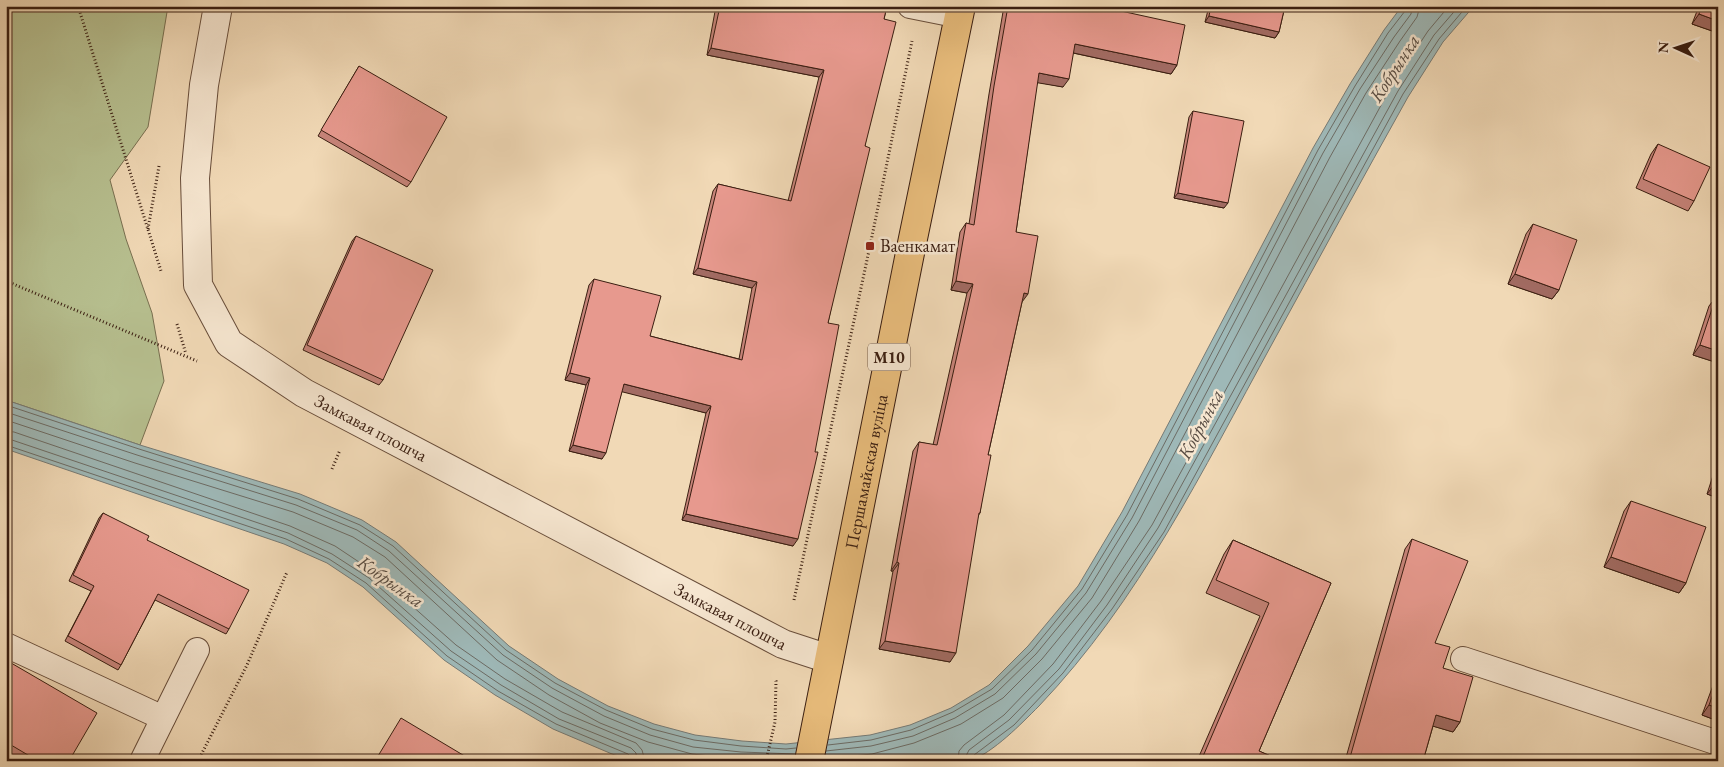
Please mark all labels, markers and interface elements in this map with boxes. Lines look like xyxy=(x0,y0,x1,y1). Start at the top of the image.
north arrow xyxy=(1652,22,1702,72)
water label: Кобрынка xyxy=(1363,30,1425,108)
text: N xyxy=(1654,41,1672,53)
place label: Ваенкамат xyxy=(880,234,956,257)
marker: Ваенкамат xyxy=(864,240,876,252)
road number: М10 xyxy=(868,344,910,371)
water label: Кобрынка xyxy=(1171,385,1229,464)
street label: Замкавая плошча xyxy=(311,389,432,467)
street label: Першамайская вуліца xyxy=(839,391,893,551)
water label: Кобрынка xyxy=(352,549,429,613)
street label: Замкавая плошча xyxy=(670,577,792,655)

